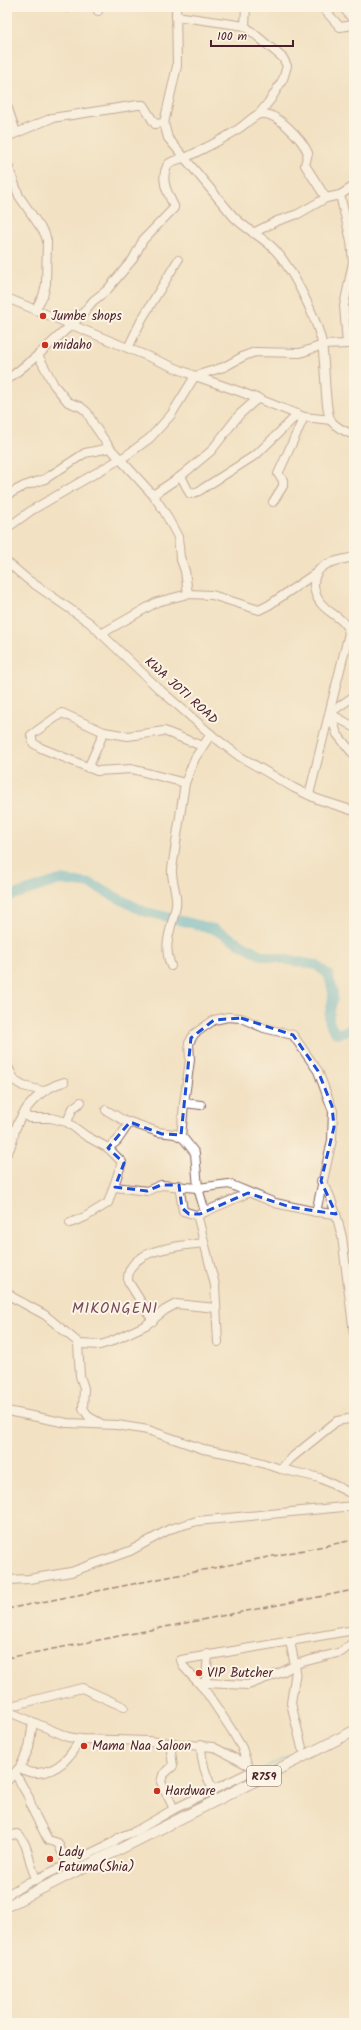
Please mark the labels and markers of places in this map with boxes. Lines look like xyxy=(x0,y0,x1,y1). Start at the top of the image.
place label: Jumbe shops xyxy=(51,306,122,327)
marker: Jumbe shops xyxy=(38,311,48,321)
place label: midaho xyxy=(53,335,92,356)
marker: midaho xyxy=(40,340,50,350)
place label: VIP Butcher xyxy=(207,1663,273,1684)
marker: VIP Butcher xyxy=(194,1668,204,1678)
place label: Mama Naa Saloon xyxy=(92,1736,191,1757)
marker: Mama Naa Saloon xyxy=(79,1741,89,1751)
place label: Hardware xyxy=(165,1781,216,1802)
marker: Hardware xyxy=(152,1786,162,1796)
place label: Lady Fatuma(Shia) xyxy=(58,1842,135,1878)
marker: Lady Fatuma(Shia) xyxy=(45,1854,55,1864)

